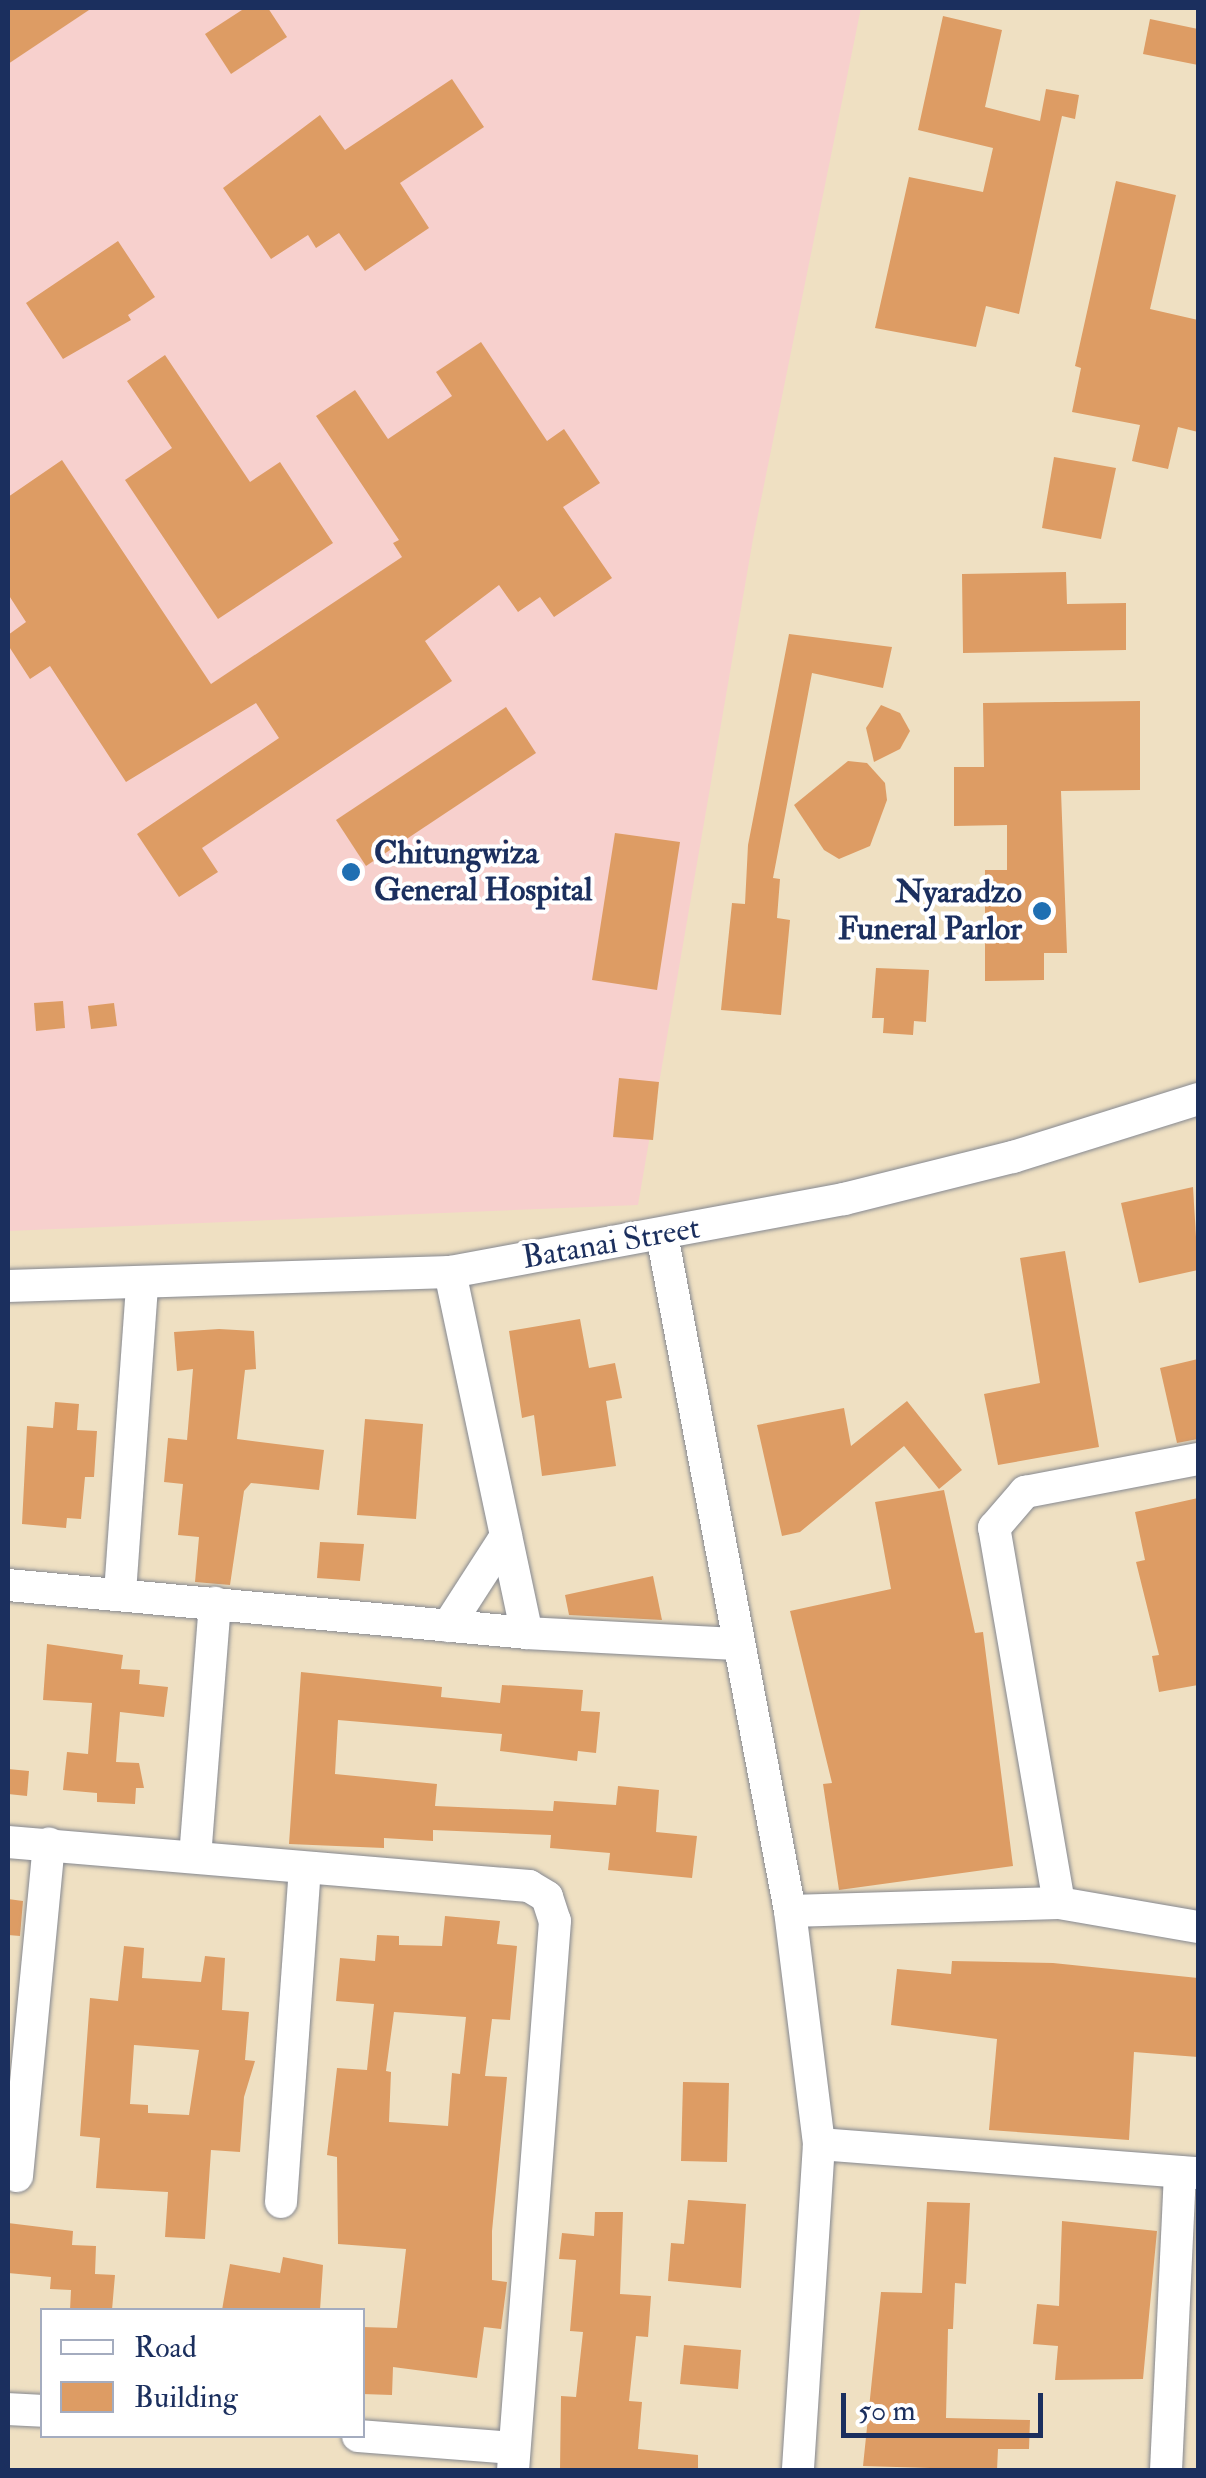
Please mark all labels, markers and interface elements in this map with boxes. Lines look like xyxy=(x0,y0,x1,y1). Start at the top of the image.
place label: Chitungwiza General Hospital xyxy=(374,835,592,910)
marker: Chitungwiza General Hospital xyxy=(338,859,364,885)
place label: Nyaradzo Funeral Parlor xyxy=(838,874,1022,949)
marker: Nyaradzo Funeral Parlor xyxy=(1031,900,1053,922)
street label: Batanai Street xyxy=(519,1208,703,1278)
legend xyxy=(40,2308,365,2438)
text: Road xyxy=(134,2329,197,2366)
scale bar xyxy=(846,2373,1048,2435)
text: Building xyxy=(134,2379,238,2416)
text: 50 m xyxy=(858,2392,916,2429)

